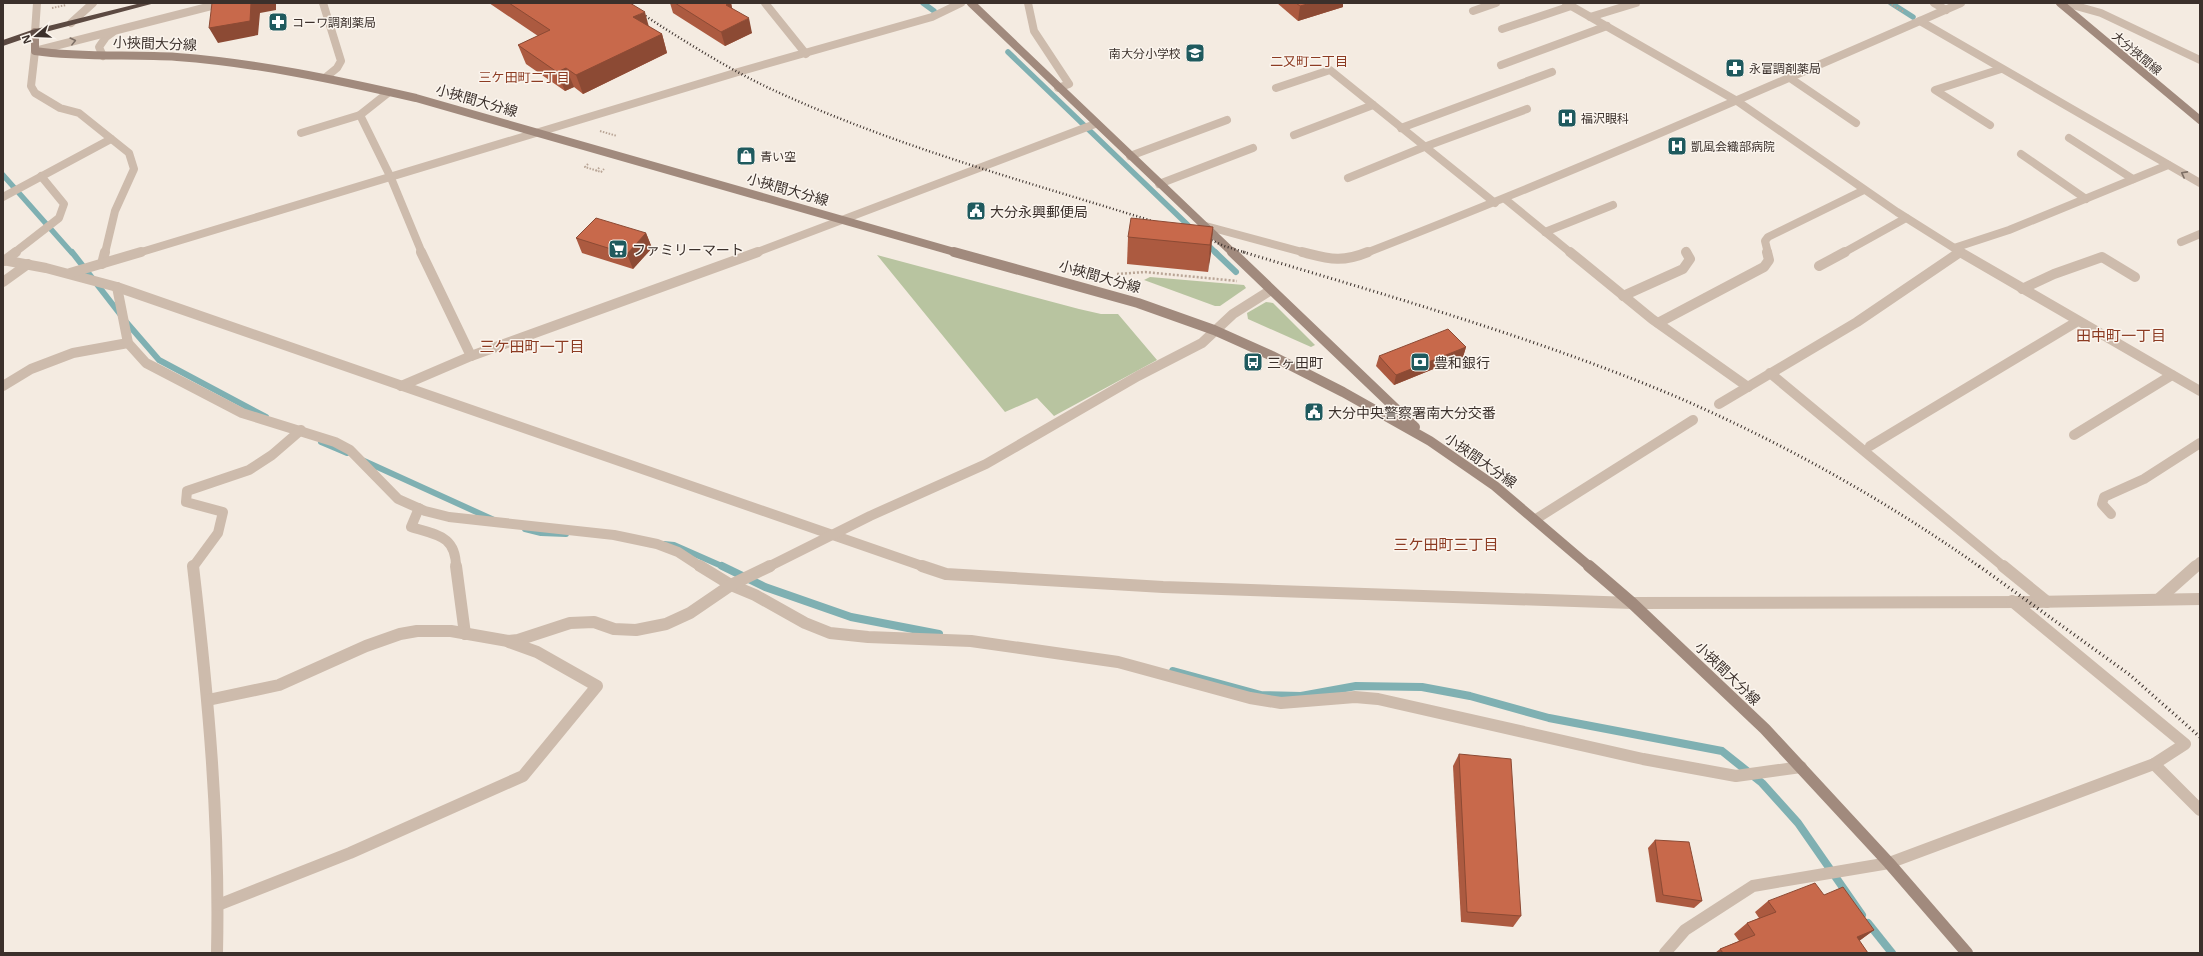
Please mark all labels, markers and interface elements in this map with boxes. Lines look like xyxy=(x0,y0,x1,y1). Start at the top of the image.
pharmacy icon: コーワ調剤薬局 xyxy=(267,11,289,33)
place label: コーワ調剤薬局 xyxy=(292,14,376,31)
north arrow xyxy=(16,16,56,56)
street label: 大分挾間線 xyxy=(2109,27,2165,79)
street label: 小挾間大分線 xyxy=(113,32,197,54)
text: N xyxy=(18,33,35,46)
one-way arrow xyxy=(69,38,76,46)
school or university icon: 南大分小学校 xyxy=(1184,42,1206,64)
place label: 南大分小学校 xyxy=(1109,45,1181,62)
district label: 二又町二丁目 xyxy=(1270,52,1348,70)
pharmacy icon: 永富調剤薬局 xyxy=(1724,57,1746,79)
place label: 永富調剤薬局 xyxy=(1749,60,1821,77)
district label: 三ケ田町二丁目 xyxy=(478,68,570,86)
street label: 小挾間大分線 xyxy=(434,79,520,121)
hospital icon: 福沢眼科 xyxy=(1556,107,1578,129)
place label: 福沢眼科 xyxy=(1581,110,1629,127)
hospital icon: 凱風会織部病院 xyxy=(1666,135,1688,157)
place label: 凱風会織部病院 xyxy=(1691,138,1775,155)
shop icon: 青い空 xyxy=(735,145,757,167)
place label: 青い空 xyxy=(760,148,796,165)
street label: 小挾間大分線 xyxy=(745,168,831,210)
one-way arrow xyxy=(2181,171,2188,179)
public building icon: 大分永興郵便局 xyxy=(965,200,987,222)
place label: 大分永興郵便局 xyxy=(990,202,1088,221)
supermarket icon: ファミリーマート xyxy=(607,238,629,260)
place label: ファミリーマート xyxy=(632,240,744,259)
street label: 小挾間大分線 xyxy=(1057,255,1143,297)
district label: 田中町一丁目 xyxy=(2076,325,2166,345)
district label: 三ケ田町一丁目 xyxy=(479,336,585,356)
bus stop icon: 三ヶ田町 xyxy=(1242,351,1264,373)
bank icon: 豊和銀行 xyxy=(1409,351,1431,373)
place label: 三ヶ田町 xyxy=(1267,353,1323,372)
place label: 豊和銀行 xyxy=(1434,353,1490,372)
public building icon: 大分中央警察署南大分交番 xyxy=(1303,401,1325,423)
place label: 大分中央警察署南大分交番 xyxy=(1328,403,1496,422)
street label: 小挾間大分線 xyxy=(1441,428,1521,492)
district label: 三ケ田町三丁目 xyxy=(1393,534,1499,554)
street label: 小挾間大分線 xyxy=(1691,637,1765,709)

